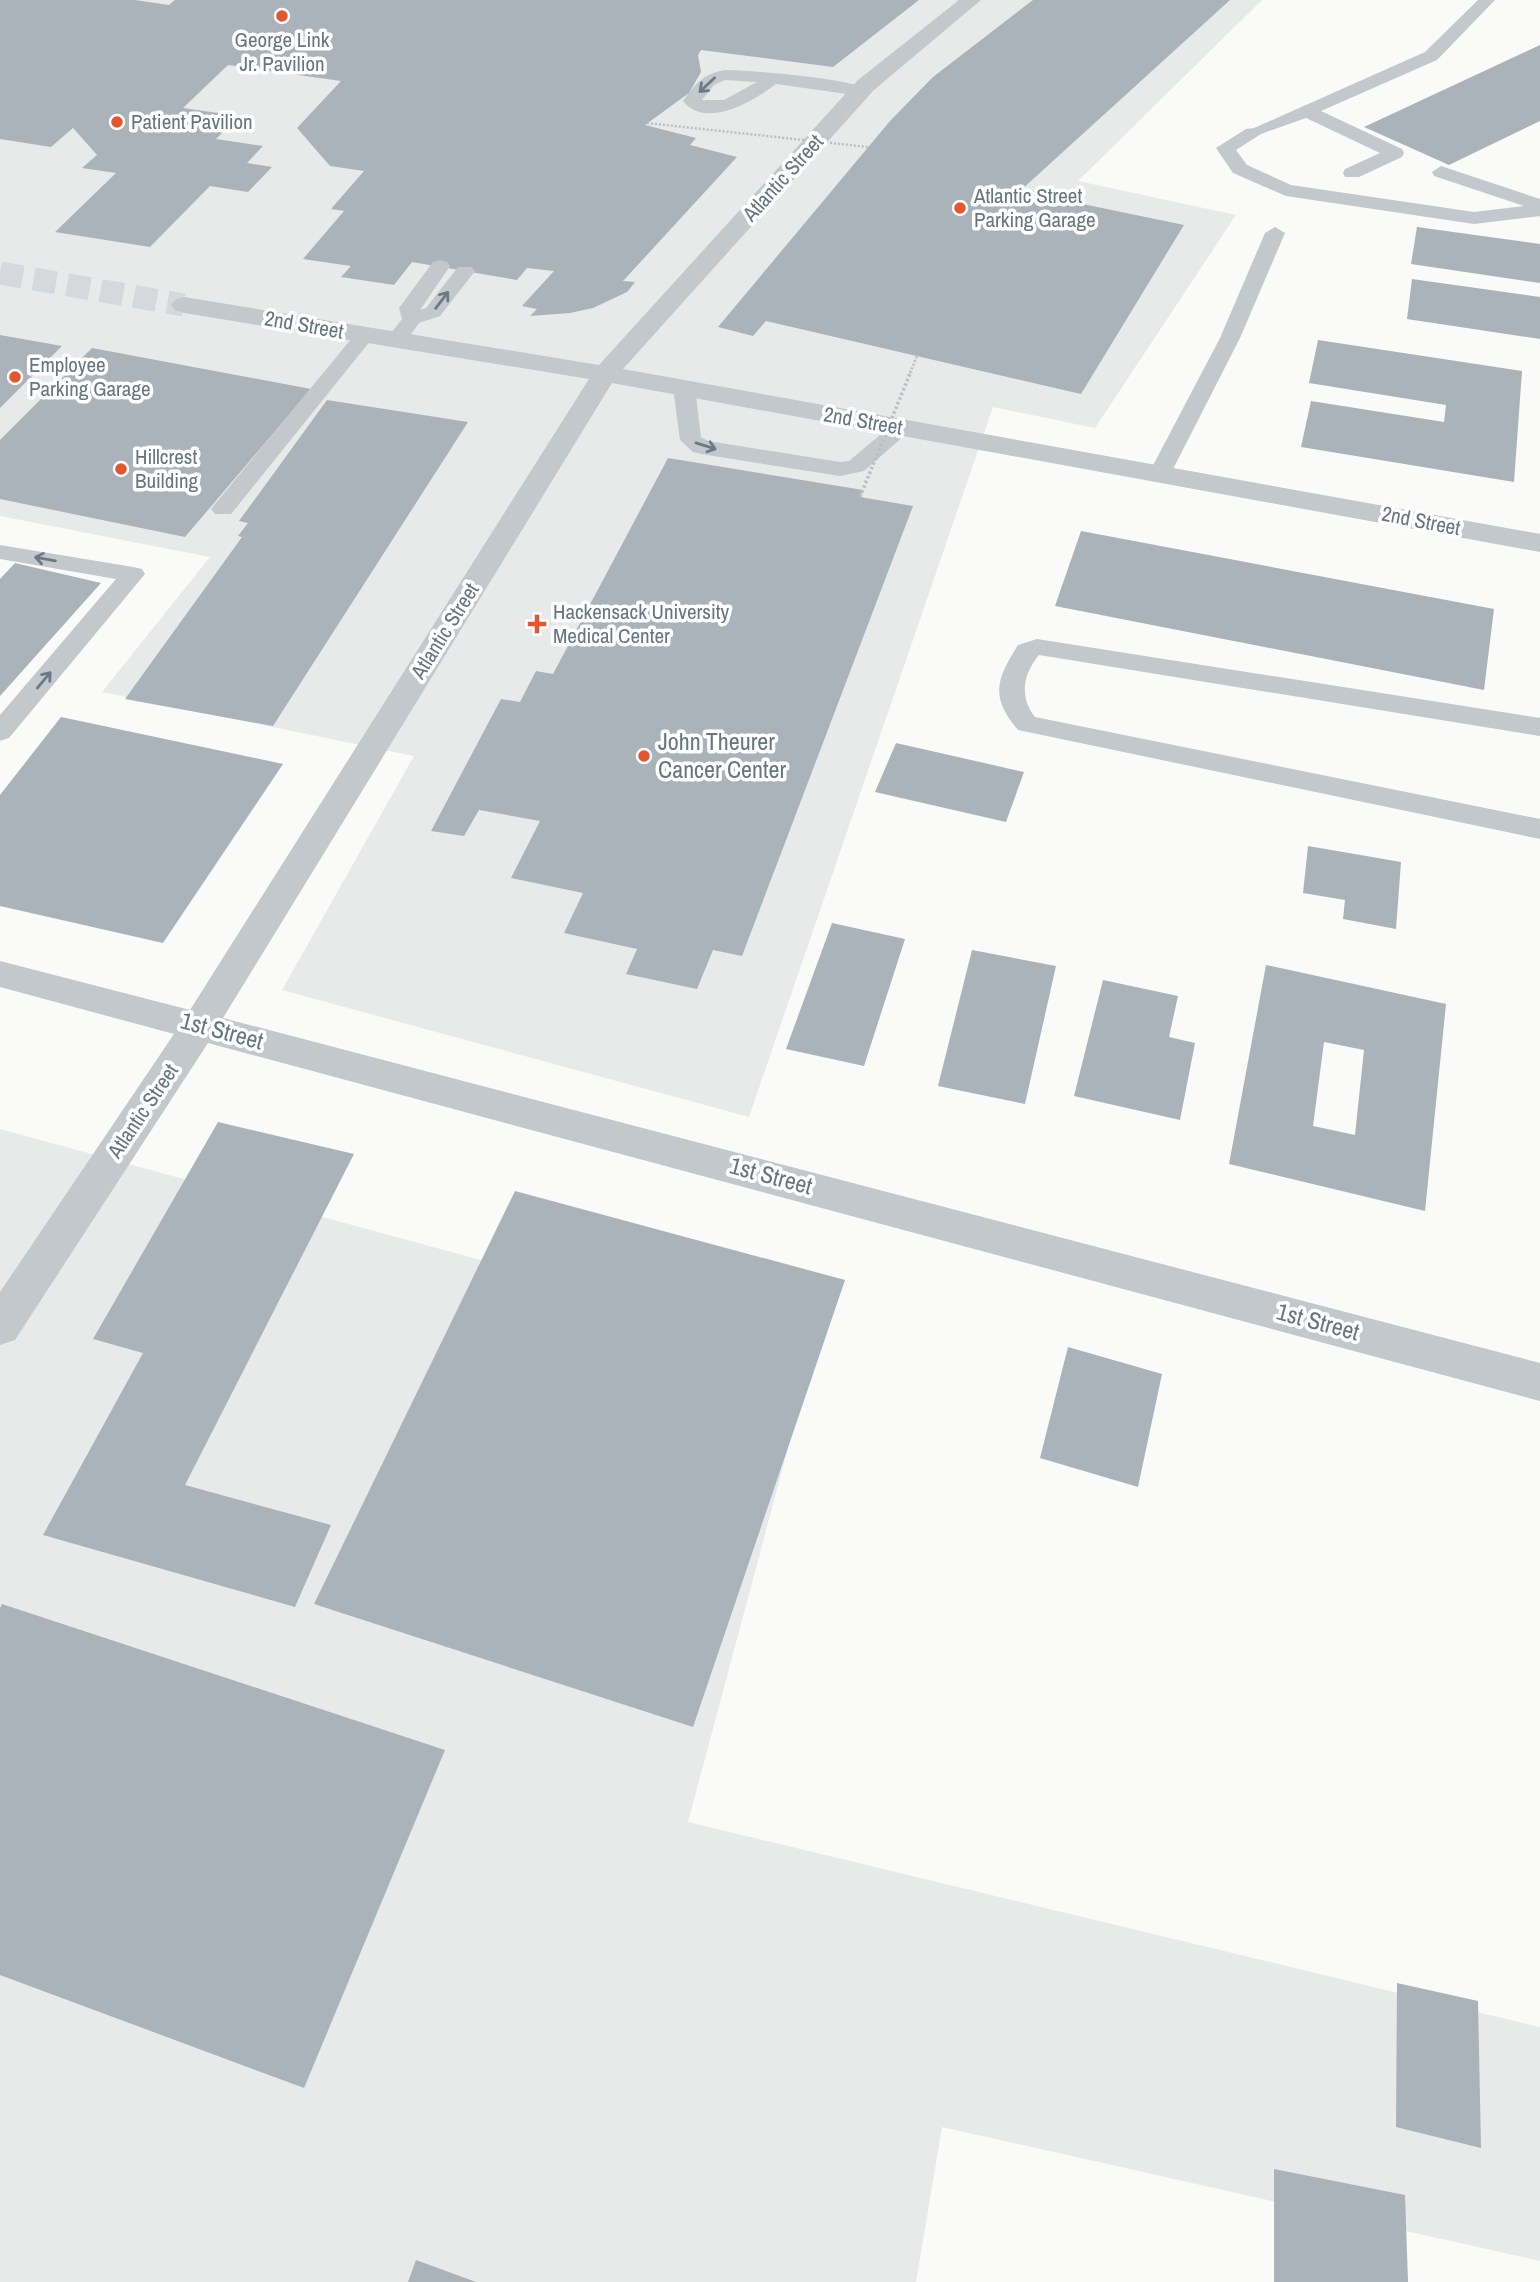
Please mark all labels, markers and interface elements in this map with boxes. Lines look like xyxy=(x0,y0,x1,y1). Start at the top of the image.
marker: George Link Jr. Pavilion xyxy=(274,8,290,24)
place label: George Link Jr. Pavilion xyxy=(235,25,330,78)
one-way arrow xyxy=(698,76,716,93)
place label: Patient Pavilion xyxy=(131,107,253,136)
marker: Patient Pavilion xyxy=(109,114,125,130)
street label: Atlantic Street xyxy=(735,128,830,228)
place label: Atlantic Street Parking Garage xyxy=(973,181,1096,234)
marker: Atlantic Street Parking Garage xyxy=(952,200,968,216)
one-way arrow xyxy=(435,291,450,310)
street label: 2nd Street xyxy=(262,303,346,346)
place label: Employee Parking Garage xyxy=(29,350,151,403)
marker: Employee Parking Garage xyxy=(7,369,23,385)
street label: 2nd Street xyxy=(821,399,905,442)
one-way arrow xyxy=(694,440,716,453)
place label: Hillcrest Building xyxy=(135,442,199,495)
marker: Hillcrest Building xyxy=(113,461,129,477)
street label: 2nd Street xyxy=(1379,499,1463,542)
one-way arrow xyxy=(35,551,57,565)
street label: Atlantic Street xyxy=(403,577,486,685)
place label: Hackensack University Medical Center xyxy=(553,597,729,650)
marker: Hackensack University Medical Center xyxy=(527,614,547,634)
one-way arrow xyxy=(36,671,52,689)
place label: John Theurer Cancer Center xyxy=(658,725,786,785)
marker: John Theurer Cancer Center xyxy=(636,748,652,764)
street label: 1st Street xyxy=(177,1004,268,1057)
street label: Atlantic Street xyxy=(100,1058,185,1164)
street label: 1st Street xyxy=(726,1149,817,1202)
street label: 1st Street xyxy=(1273,1295,1364,1348)

